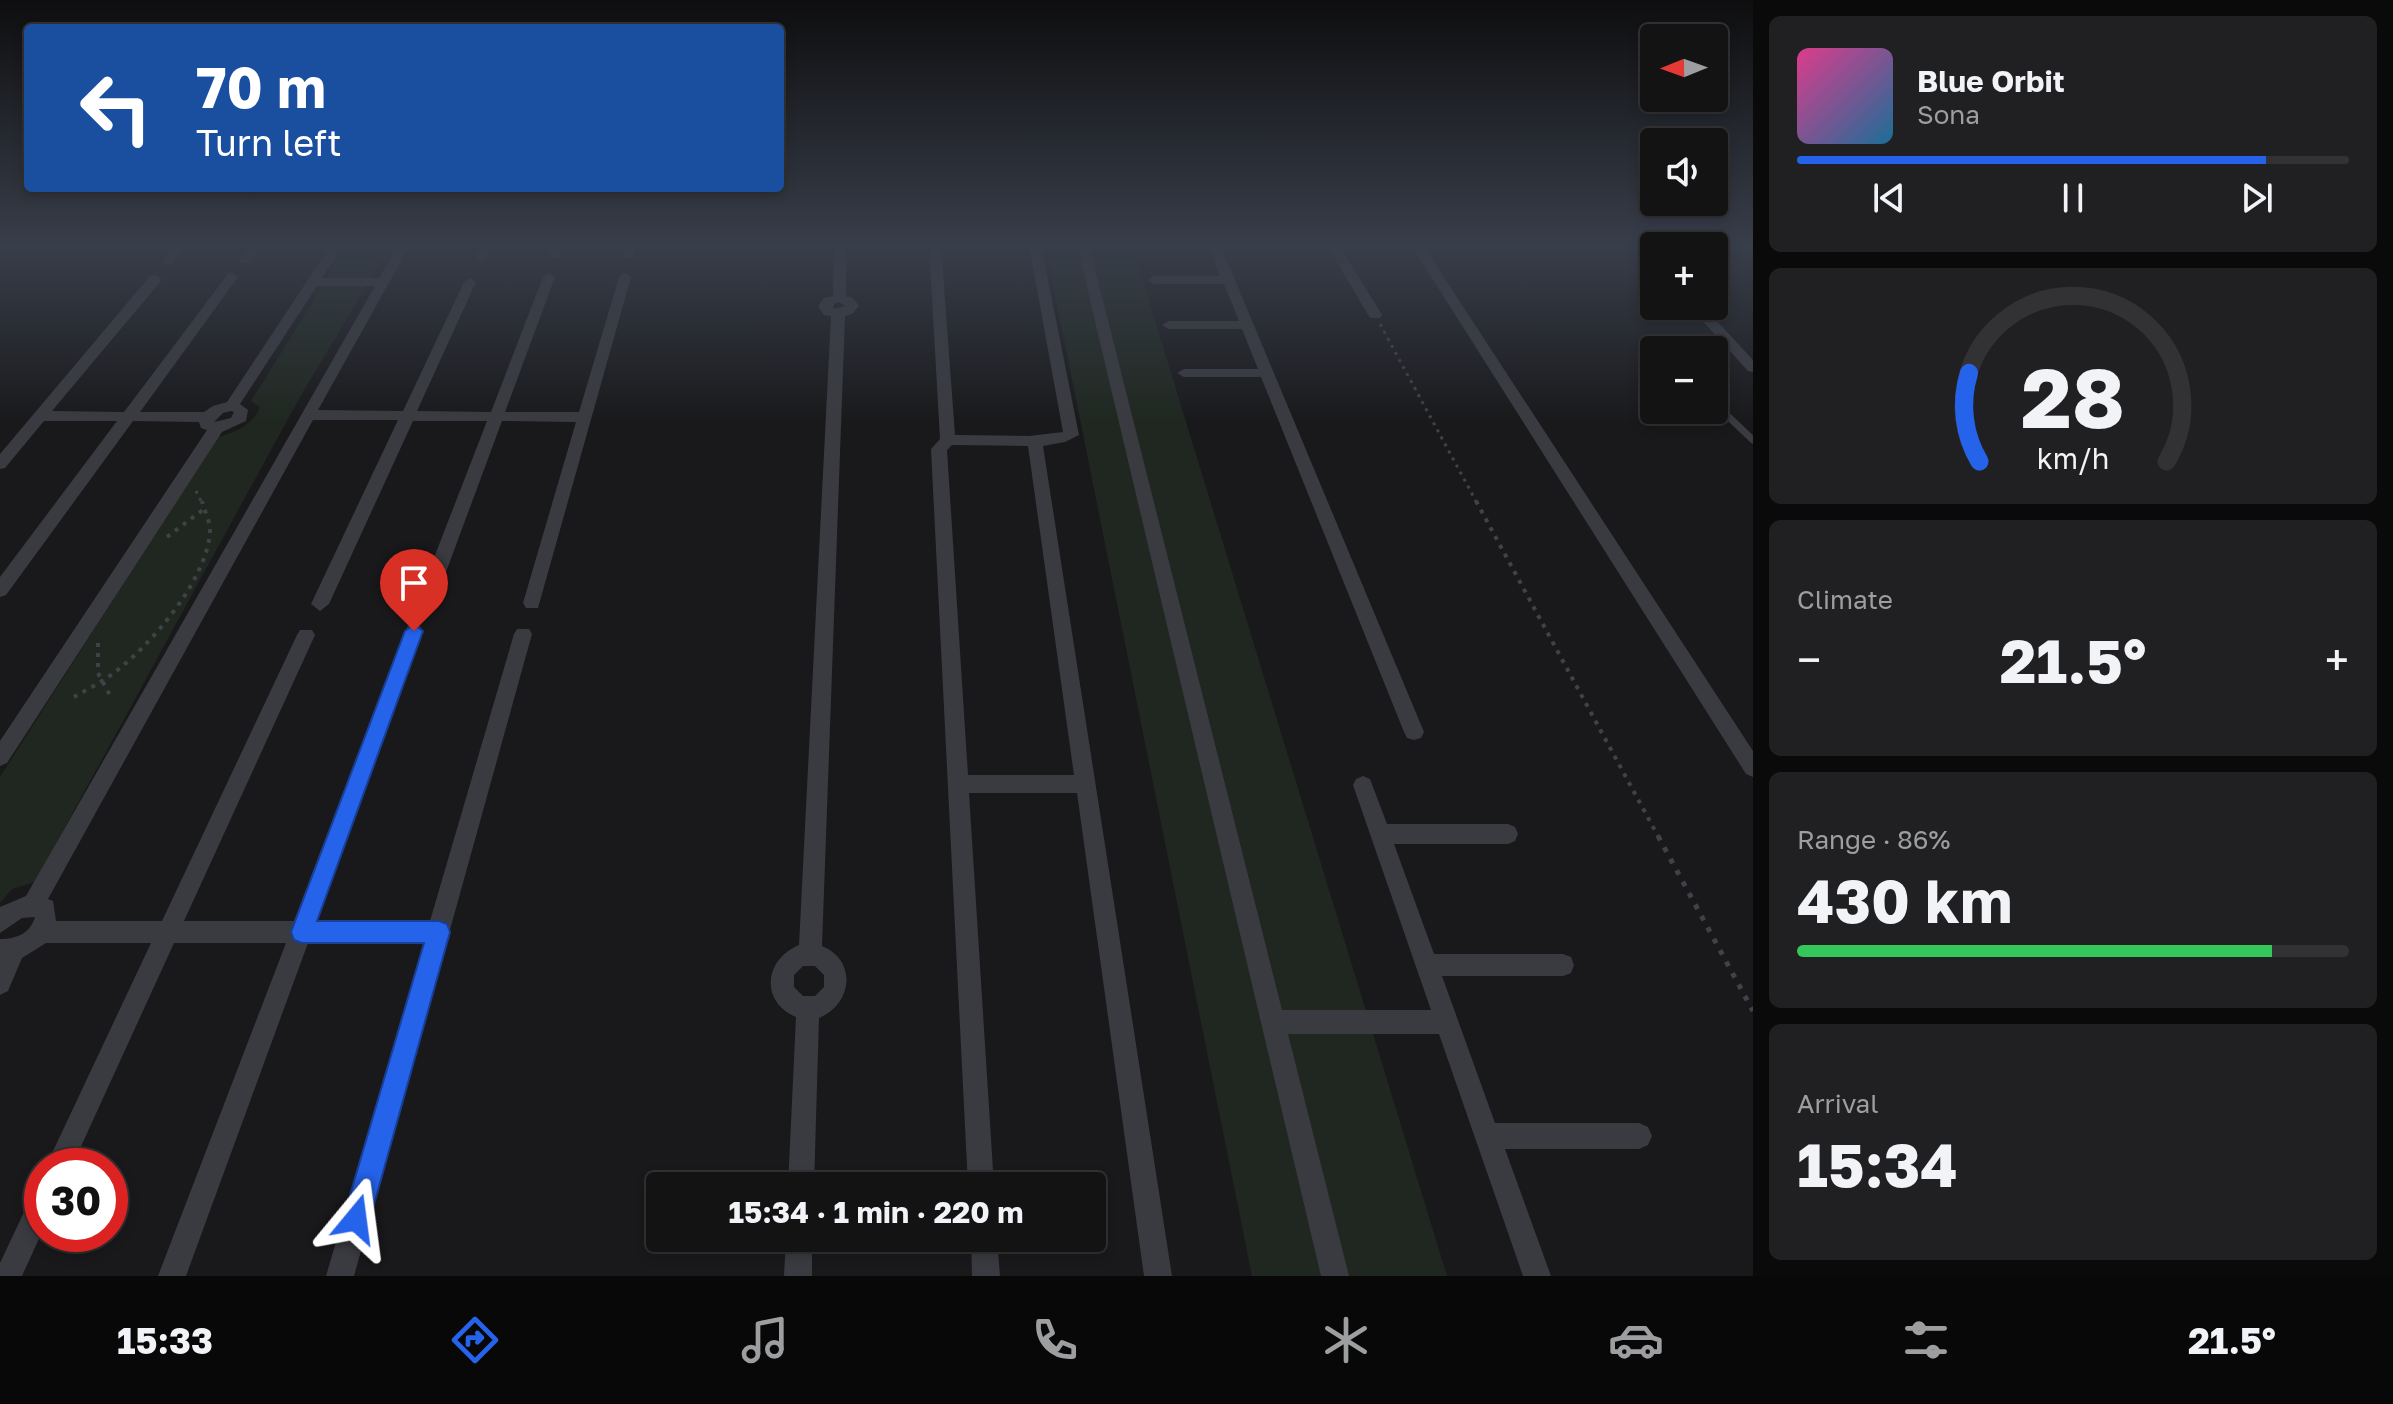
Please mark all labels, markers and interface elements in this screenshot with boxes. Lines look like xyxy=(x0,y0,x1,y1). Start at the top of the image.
north arrow xyxy=(1640,24,1728,112)
map controls xyxy=(1640,24,1728,424)
text: 70 m xyxy=(196,53,326,120)
icon: left xyxy=(64,56,168,160)
text: Blue Orbit xyxy=(1917,63,2065,99)
text: Sona xyxy=(1917,99,1980,130)
text: Turn left xyxy=(196,121,342,164)
button: sound xyxy=(1640,128,1728,216)
icon: previous xyxy=(1867,176,1911,220)
icon: pause xyxy=(2051,176,2095,220)
icon: next xyxy=(2235,176,2279,220)
button: + xyxy=(1640,232,1728,320)
button: − xyxy=(1640,336,1728,424)
text: 28 xyxy=(2021,346,2125,446)
text: km/h xyxy=(2037,441,2109,475)
pin xyxy=(380,549,448,631)
icon: arrive xyxy=(392,561,436,605)
text: Climate xyxy=(1797,584,1893,615)
text: 21.5° xyxy=(2000,624,2146,696)
text: − xyxy=(1797,633,1821,686)
text: + xyxy=(2325,633,2349,686)
text: Range · 86% xyxy=(1797,824,1950,855)
text: 430 km xyxy=(1797,864,2012,936)
text: Arrival xyxy=(1797,1088,1878,1119)
text: 15:34 xyxy=(1797,1128,1958,1200)
speed limit sign: 30 xyxy=(24,1148,128,1252)
position arrow xyxy=(314,1177,398,1261)
text: 15:34 · 1 min · 220 m xyxy=(728,1194,1024,1230)
icon: directions xyxy=(447,1312,503,1368)
icon: music xyxy=(737,1312,793,1368)
icon: phone xyxy=(1027,1312,1083,1368)
icon: climate xyxy=(1318,1312,1374,1368)
icon: car xyxy=(1608,1312,1664,1368)
icon: filters xyxy=(1898,1312,1954,1368)
text: 15:33 xyxy=(117,1319,213,1362)
text: 21.5° xyxy=(2188,1319,2276,1362)

